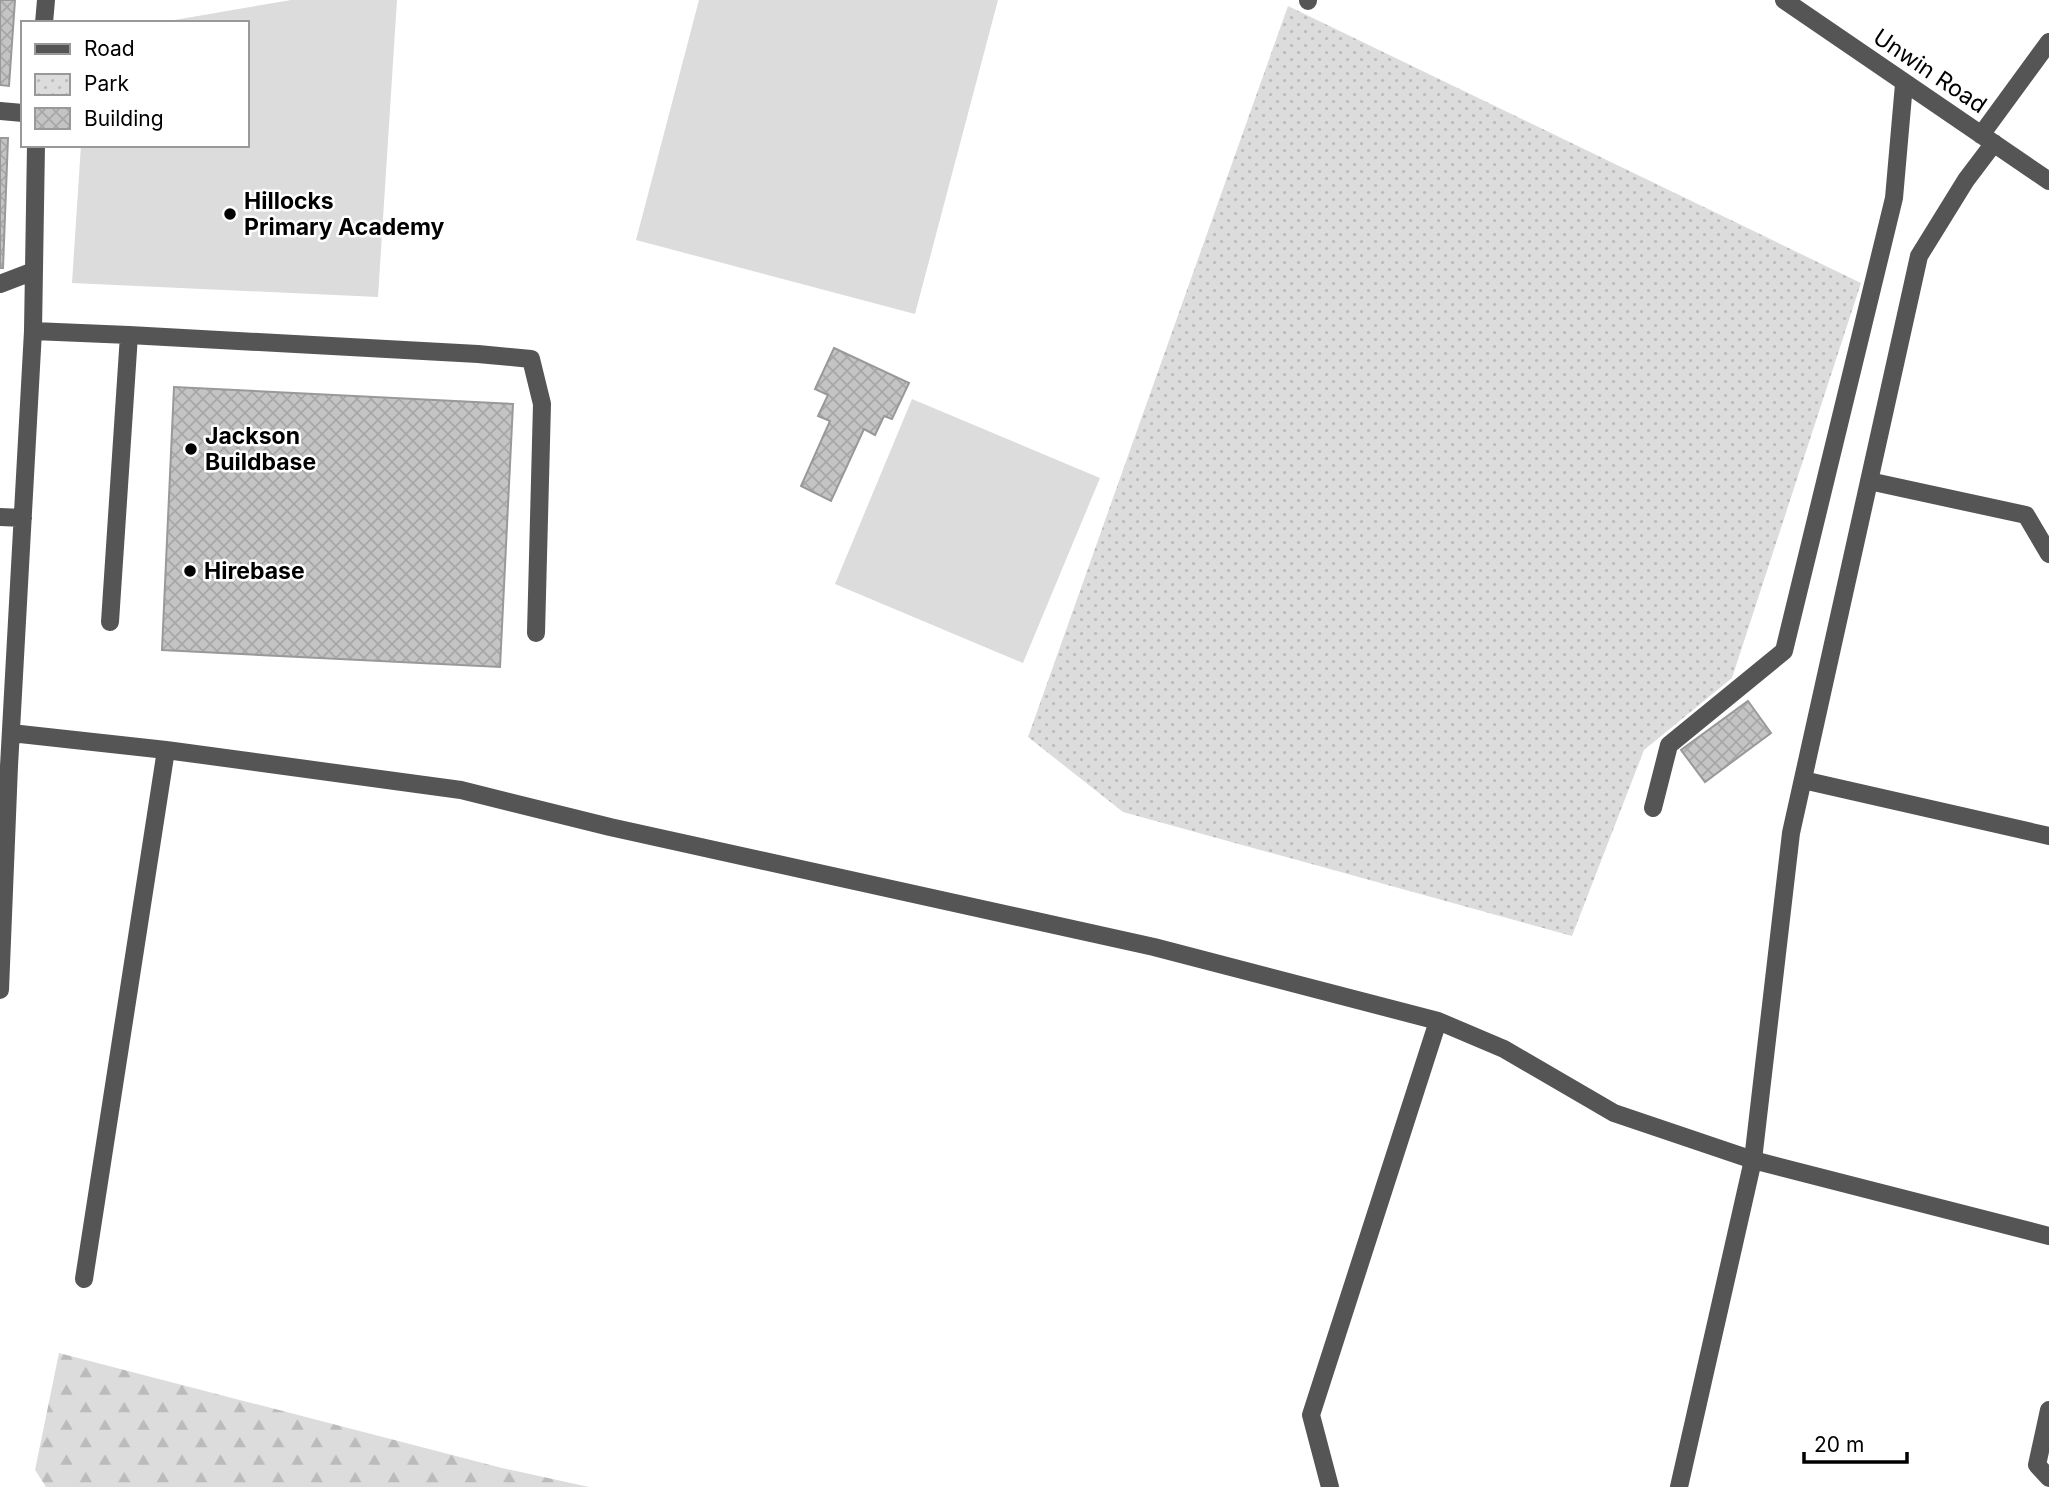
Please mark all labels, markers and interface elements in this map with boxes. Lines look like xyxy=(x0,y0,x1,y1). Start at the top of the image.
legend xyxy=(21,21,248,147)
street label: Unwin Road xyxy=(1868,23,1992,119)
text: Road xyxy=(84,36,135,61)
text: Park xyxy=(84,71,129,96)
text: Building xyxy=(84,106,164,131)
place label: Hillocks Primary Academy xyxy=(244,187,445,241)
marker: Hillocks Primary Academy xyxy=(222,206,238,222)
place label: Jackson Buildbase xyxy=(205,422,316,476)
marker: Jackson Buildbase xyxy=(183,441,199,457)
place label: Hirebase xyxy=(204,557,305,585)
marker: Hirebase xyxy=(182,563,198,579)
scale bar xyxy=(1804,1420,1907,1464)
text: 20 m xyxy=(1814,1432,1864,1457)

